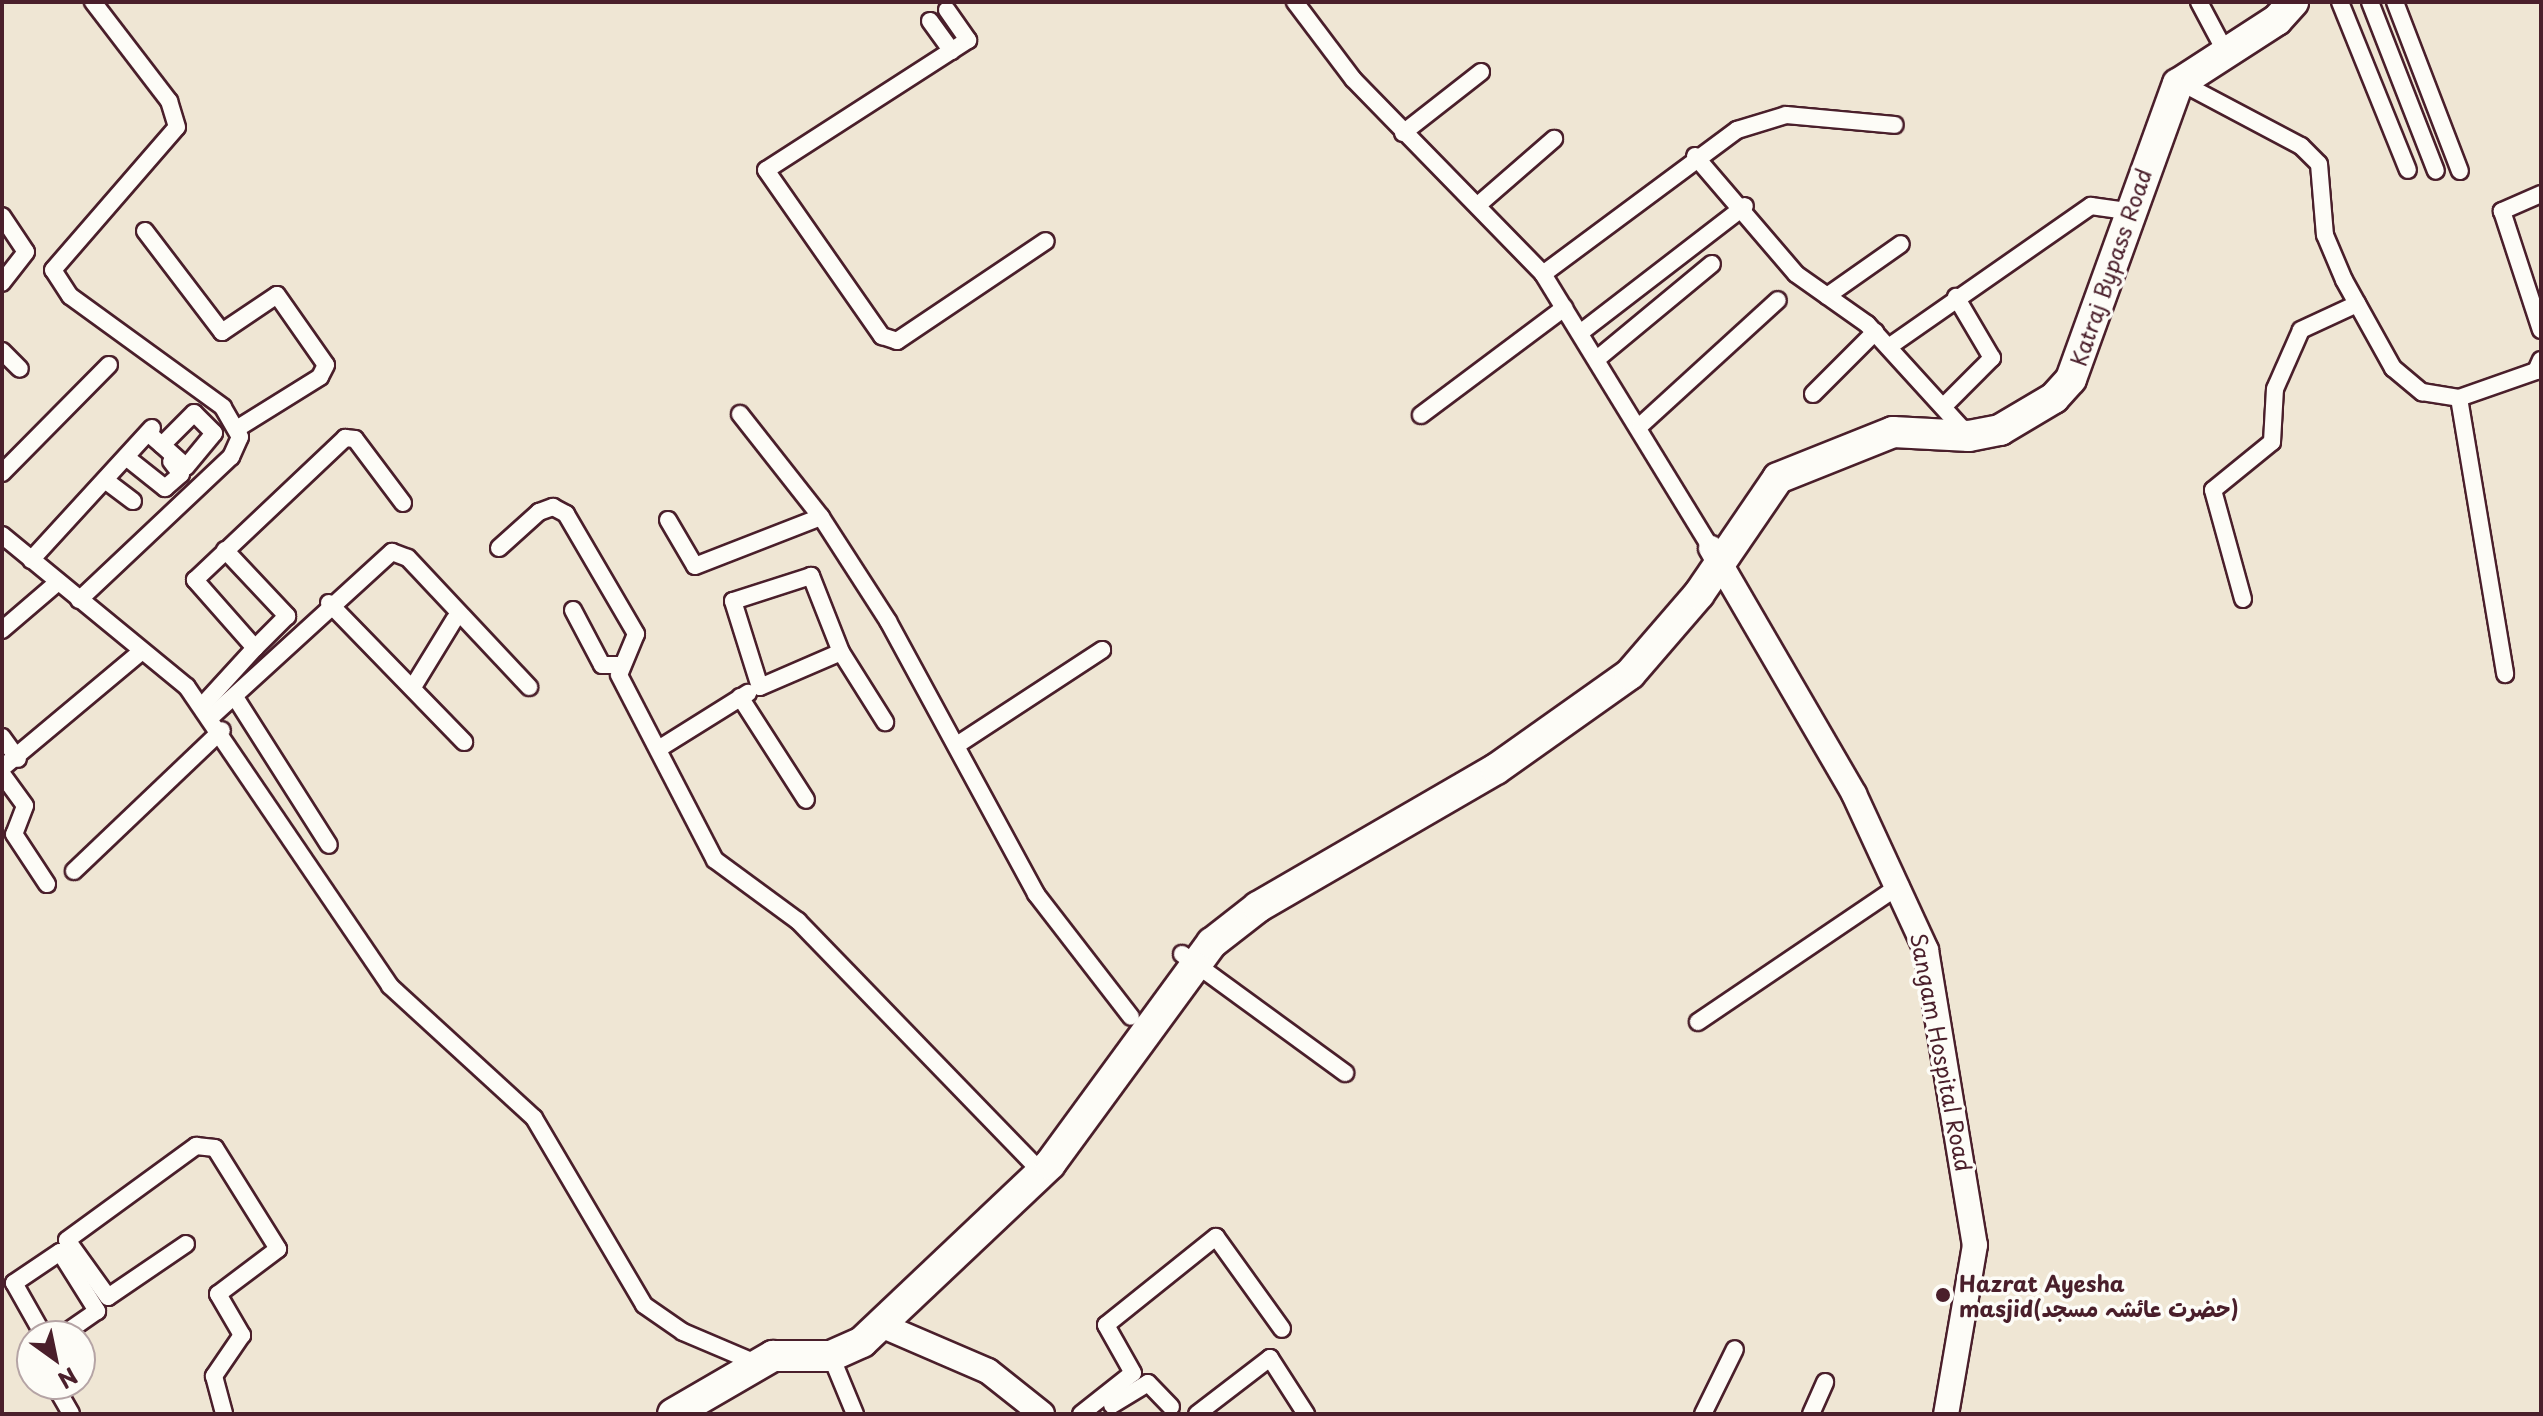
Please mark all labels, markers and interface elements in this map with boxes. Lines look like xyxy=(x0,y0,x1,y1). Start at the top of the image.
street label: Katraj Bypass Road xyxy=(2064,165,2156,369)
street label: Sangam Hospital Road xyxy=(1906,930,1978,1174)
place label: Hazrat Ayesha masjid(حضرت عائشہ مسجد) xyxy=(1959,1269,2239,1320)
marker: Hazrat Ayesha masjid(حضرت عائشہ مسجد) xyxy=(1934,1286,1952,1304)
north arrow xyxy=(16,1320,96,1400)
text: N xyxy=(52,1360,85,1397)

